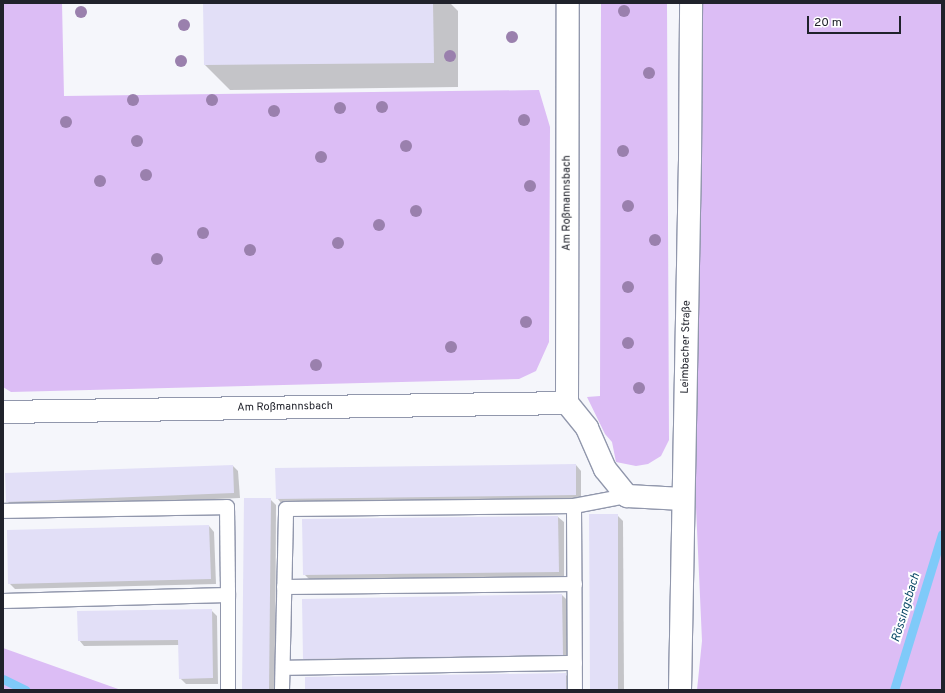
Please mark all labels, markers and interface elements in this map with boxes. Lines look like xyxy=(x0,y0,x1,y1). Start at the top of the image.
scale bar xyxy=(809,8,903,34)
text: 20 m xyxy=(814,15,842,31)
street label: Am Roßmannsbach xyxy=(560,155,574,251)
street label: Leimbacher Straße xyxy=(679,300,693,394)
street label: Am Roßmannsbach xyxy=(237,400,333,414)
water label: Rössingsbach xyxy=(890,572,924,644)

